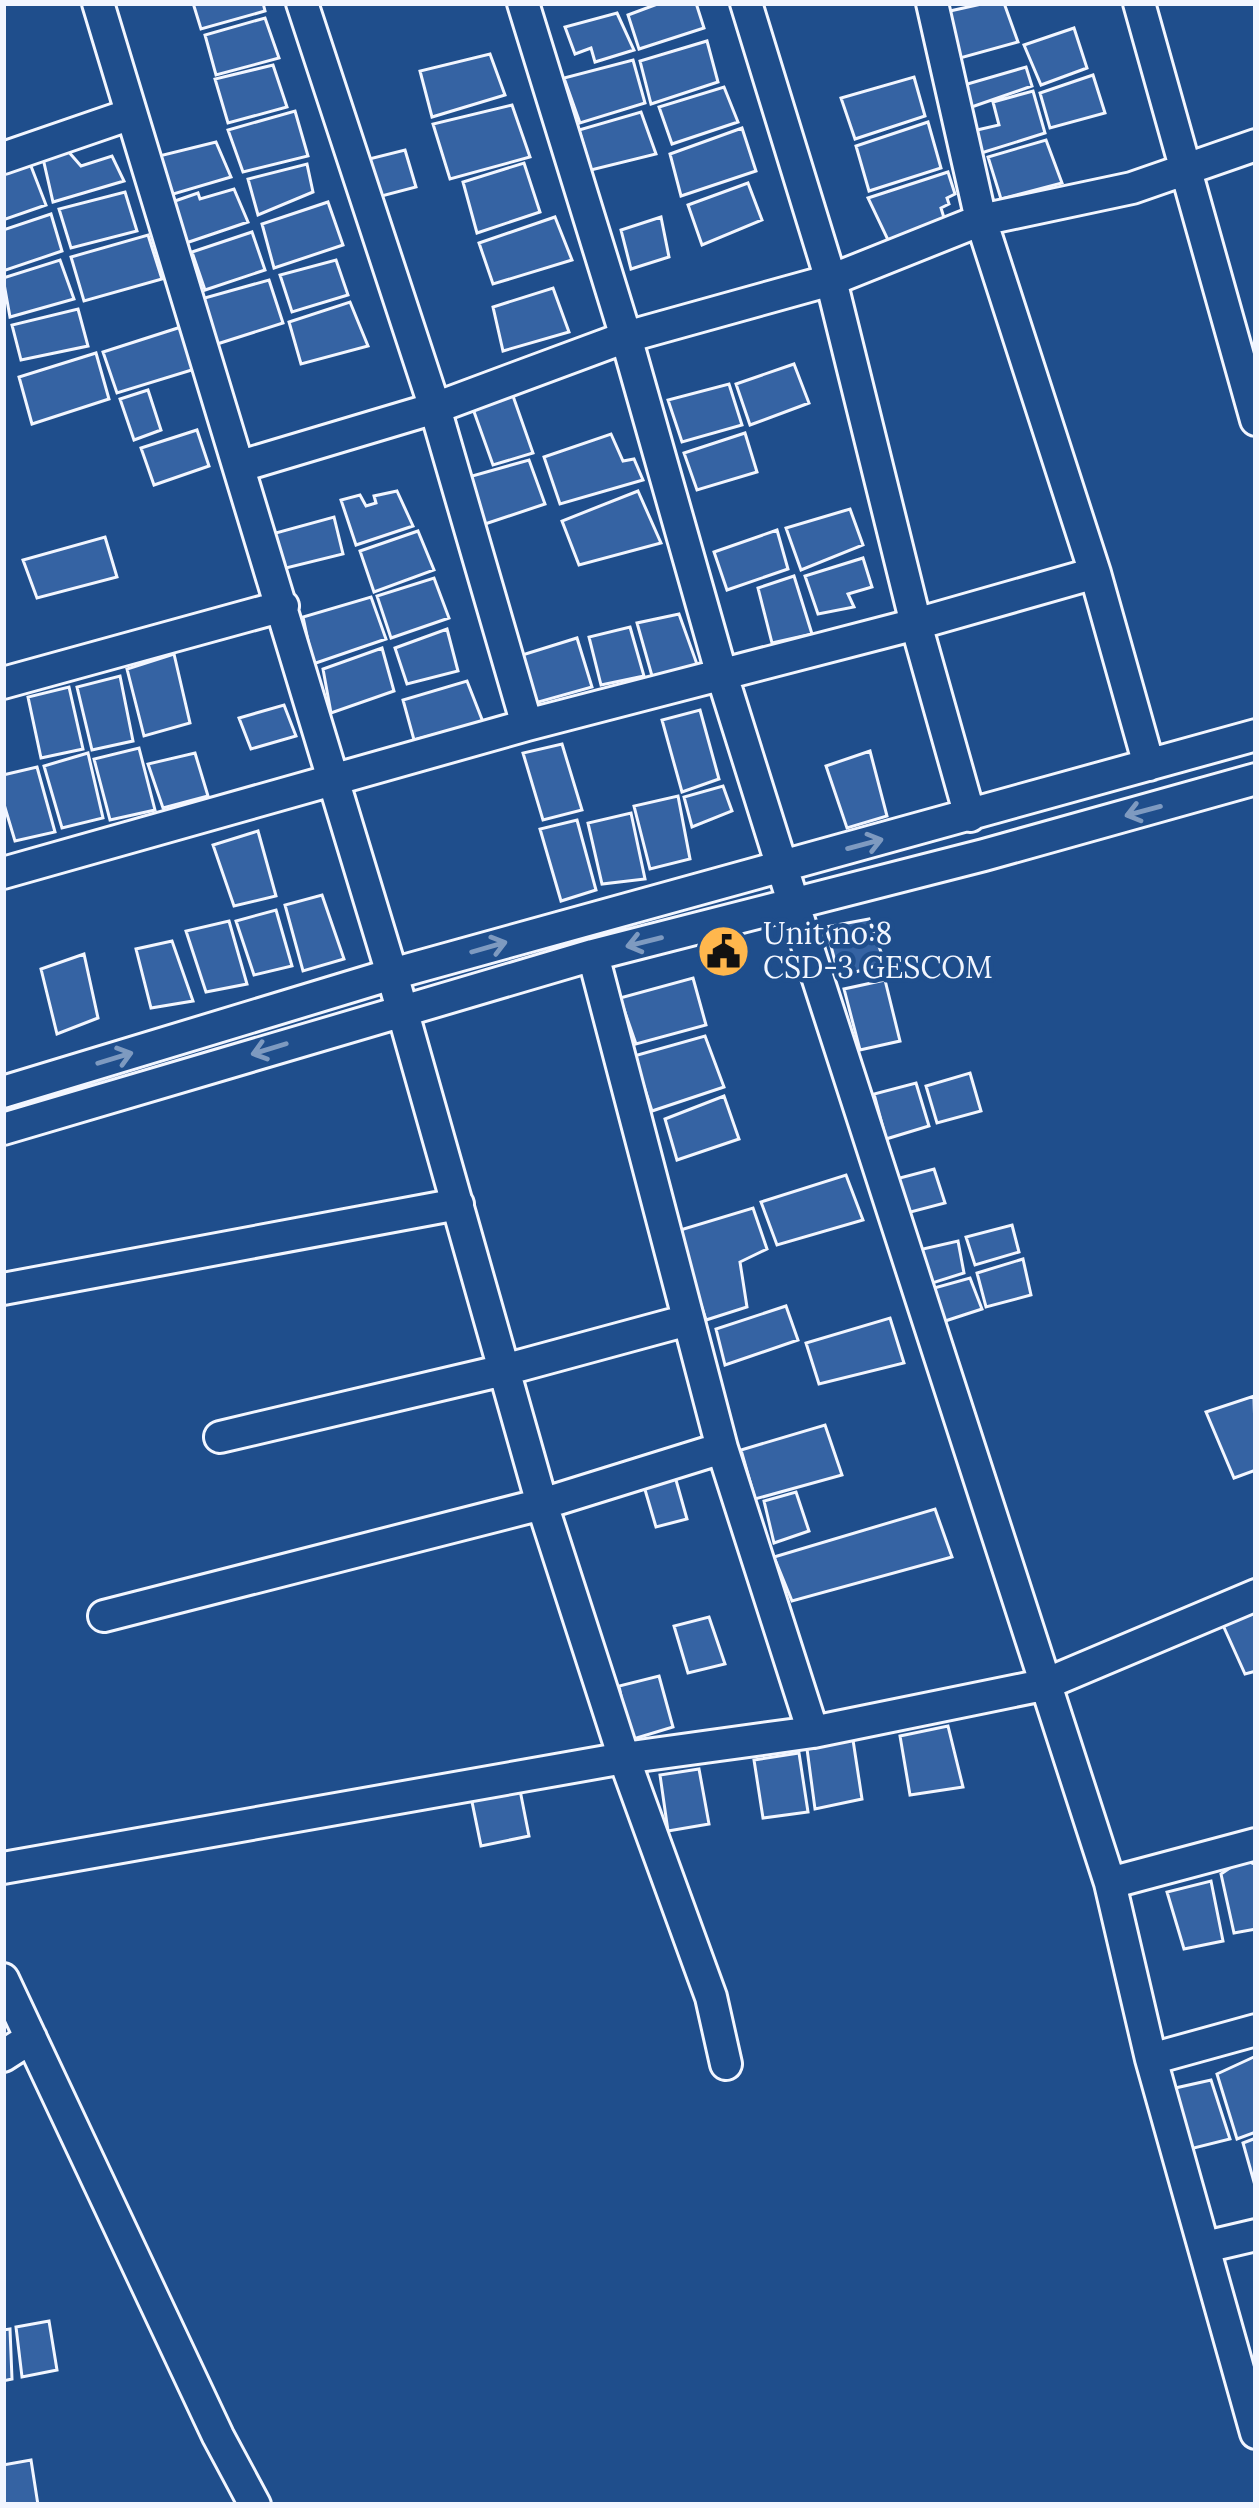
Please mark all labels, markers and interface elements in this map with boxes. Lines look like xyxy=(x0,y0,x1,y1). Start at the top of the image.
one-way arrow xyxy=(1125,801,1163,823)
one-way arrow xyxy=(845,831,883,853)
place label: Unit no:8 CSD-3 GESCOM xyxy=(763,914,993,986)
public building icon: Unit no:8 CSD-3 GESCOM xyxy=(696,923,752,979)
one-way arrow xyxy=(626,932,664,954)
one-way arrow xyxy=(469,935,507,957)
one-way arrow xyxy=(251,1039,289,1061)
one-way arrow xyxy=(95,1046,133,1068)

